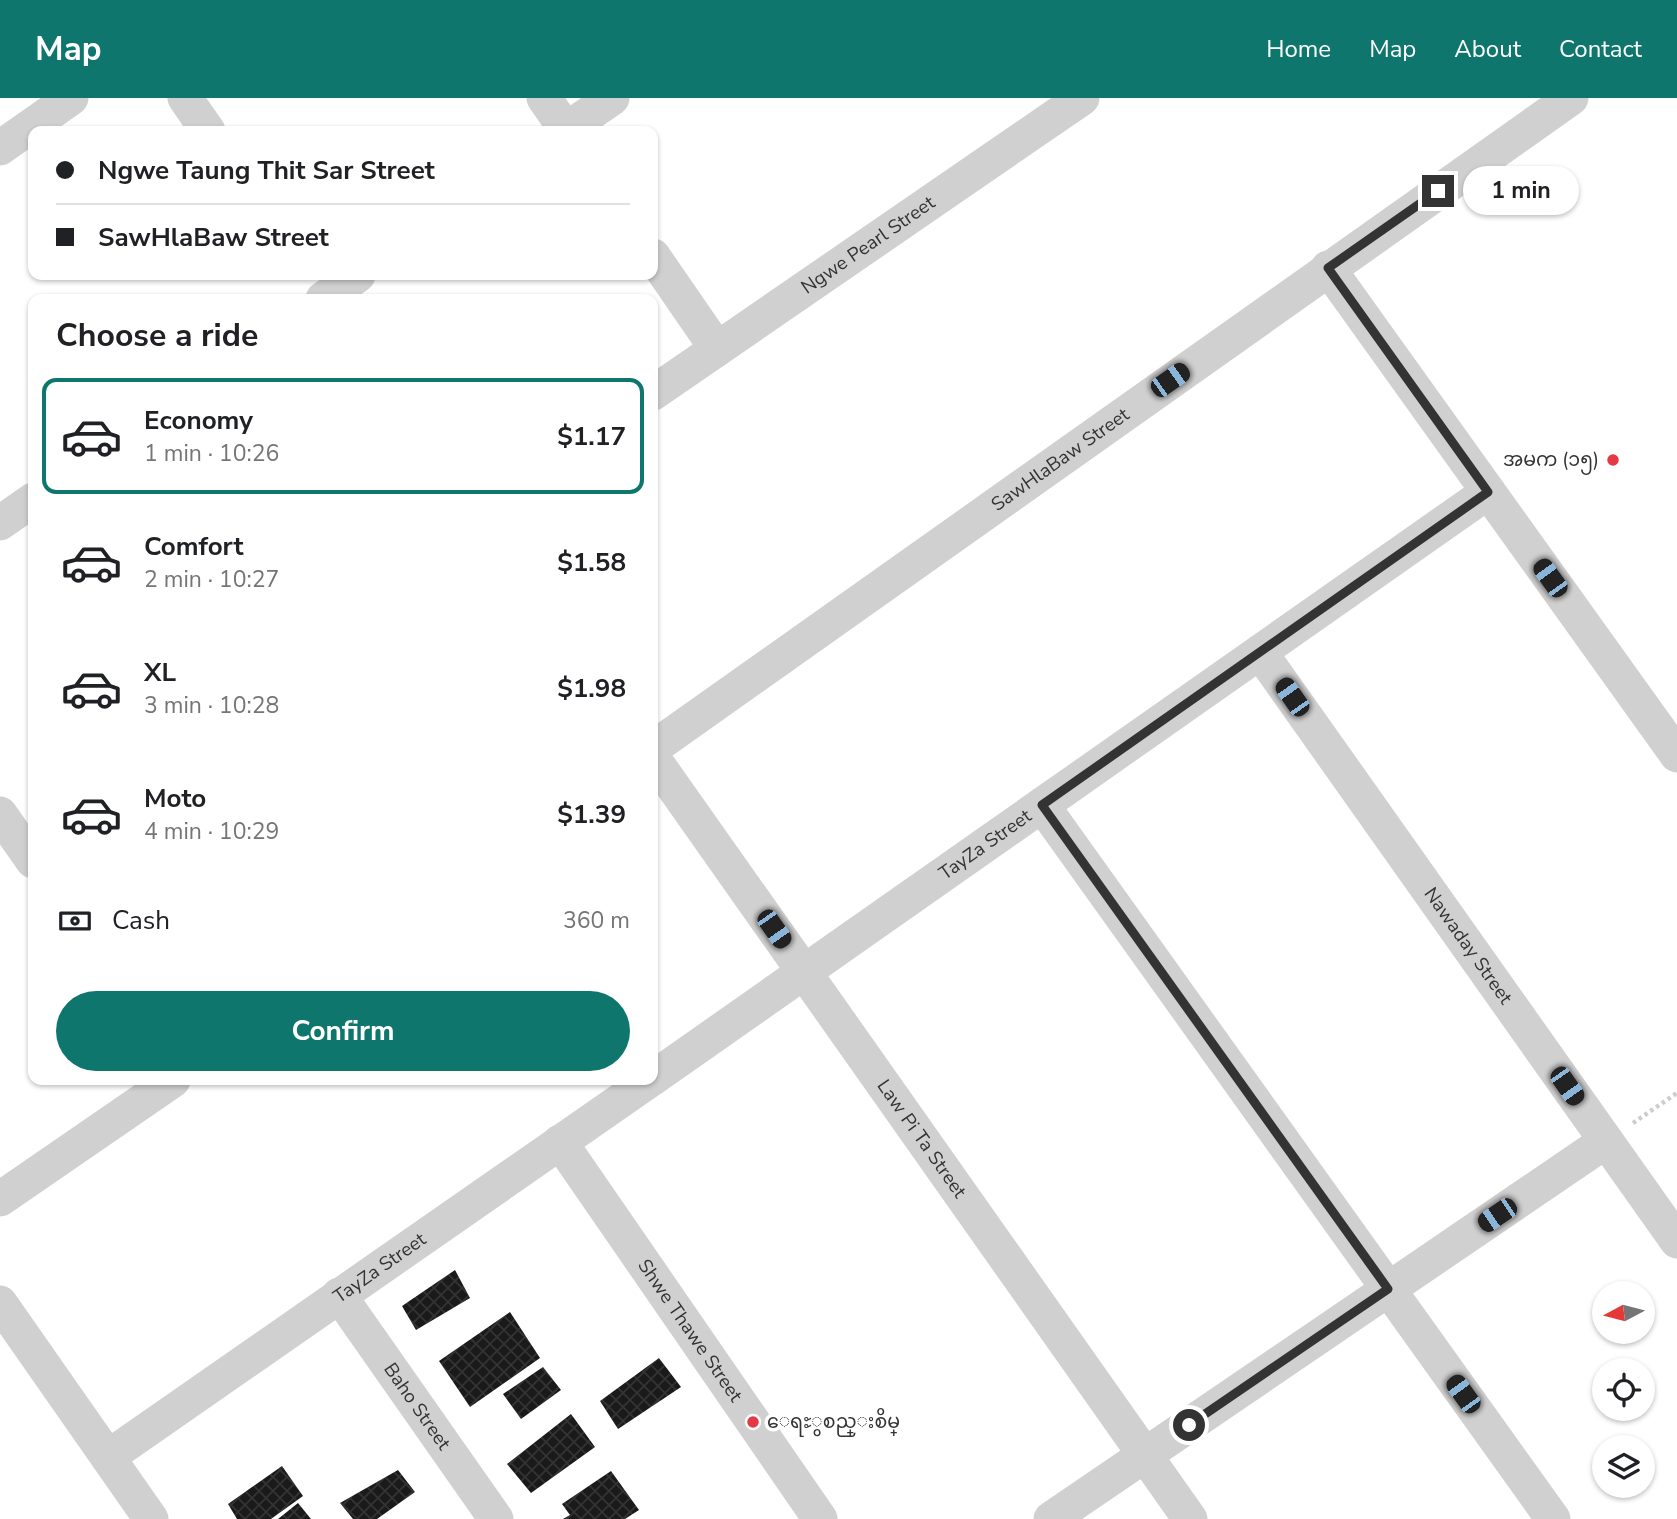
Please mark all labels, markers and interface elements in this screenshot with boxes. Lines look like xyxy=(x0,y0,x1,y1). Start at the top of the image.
text: Map xyxy=(35,27,102,72)
text: Home xyxy=(1266,33,1331,65)
text: Map xyxy=(1369,33,1416,65)
text: About xyxy=(1454,33,1521,65)
text: Contact xyxy=(1559,33,1642,65)
text: Ngwe Taung Thit Sar Street xyxy=(98,153,435,188)
callout: 1 min xyxy=(1462,166,1578,216)
route end xyxy=(1422,175,1454,207)
text: 1 min xyxy=(1491,175,1551,206)
street label: Ngwe Pearl Street xyxy=(796,190,940,300)
text: SawHlaBaw Street xyxy=(98,220,329,255)
text: Choose a ride xyxy=(56,314,258,357)
car xyxy=(1147,359,1194,401)
street label: SawHlaBaw Street xyxy=(986,402,1135,517)
text: Economy xyxy=(144,403,253,438)
icon: car xyxy=(60,405,123,468)
text: $1.17 xyxy=(557,419,626,454)
text: 1 min · 10:26 xyxy=(144,438,279,469)
place label: အမက (၁၅) xyxy=(1503,447,1599,475)
marker: အမက (၁၅) xyxy=(1605,452,1621,468)
text: Comfort xyxy=(144,529,244,564)
icon: car xyxy=(60,531,123,594)
text: $1.58 xyxy=(557,545,626,580)
car xyxy=(1530,555,1571,601)
text: 2 min · 10:27 xyxy=(144,564,279,595)
text: XL xyxy=(144,655,176,690)
icon: car xyxy=(60,657,123,720)
text: $1.98 xyxy=(557,671,626,706)
car xyxy=(1272,674,1313,720)
text: 3 min · 10:28 xyxy=(144,690,279,721)
text: Moto xyxy=(144,781,206,816)
icon: car xyxy=(60,783,123,846)
text: $1.39 xyxy=(557,797,626,832)
street label: TayZa Street xyxy=(934,803,1037,886)
text: 4 min · 10:29 xyxy=(144,816,279,847)
street label: Nawaday Street xyxy=(1418,882,1519,1010)
icon: cash xyxy=(56,902,94,940)
text: Cash xyxy=(112,903,170,938)
text: 360 m xyxy=(563,905,630,936)
car xyxy=(754,906,795,952)
button: Confirm xyxy=(56,991,630,1071)
car xyxy=(1547,1063,1588,1109)
street label: Law Pi Ta Street xyxy=(871,1074,973,1203)
car xyxy=(1474,1195,1521,1235)
street label: TayZa Street xyxy=(328,1226,432,1309)
street label: Shwe Thawe Street xyxy=(632,1254,749,1407)
north arrow xyxy=(1592,1281,1656,1344)
map controls xyxy=(1592,1281,1655,1498)
street label: Baho Street xyxy=(377,1358,457,1455)
button: locate xyxy=(1592,1358,1655,1421)
car xyxy=(1443,1371,1484,1417)
place label: ေရႊွစည္းစိမ္ xyxy=(767,1407,900,1437)
route start xyxy=(1173,1409,1205,1441)
marker: ေရႊွစည္းစိမ္ xyxy=(745,1414,761,1430)
button: layers xyxy=(1592,1435,1655,1498)

